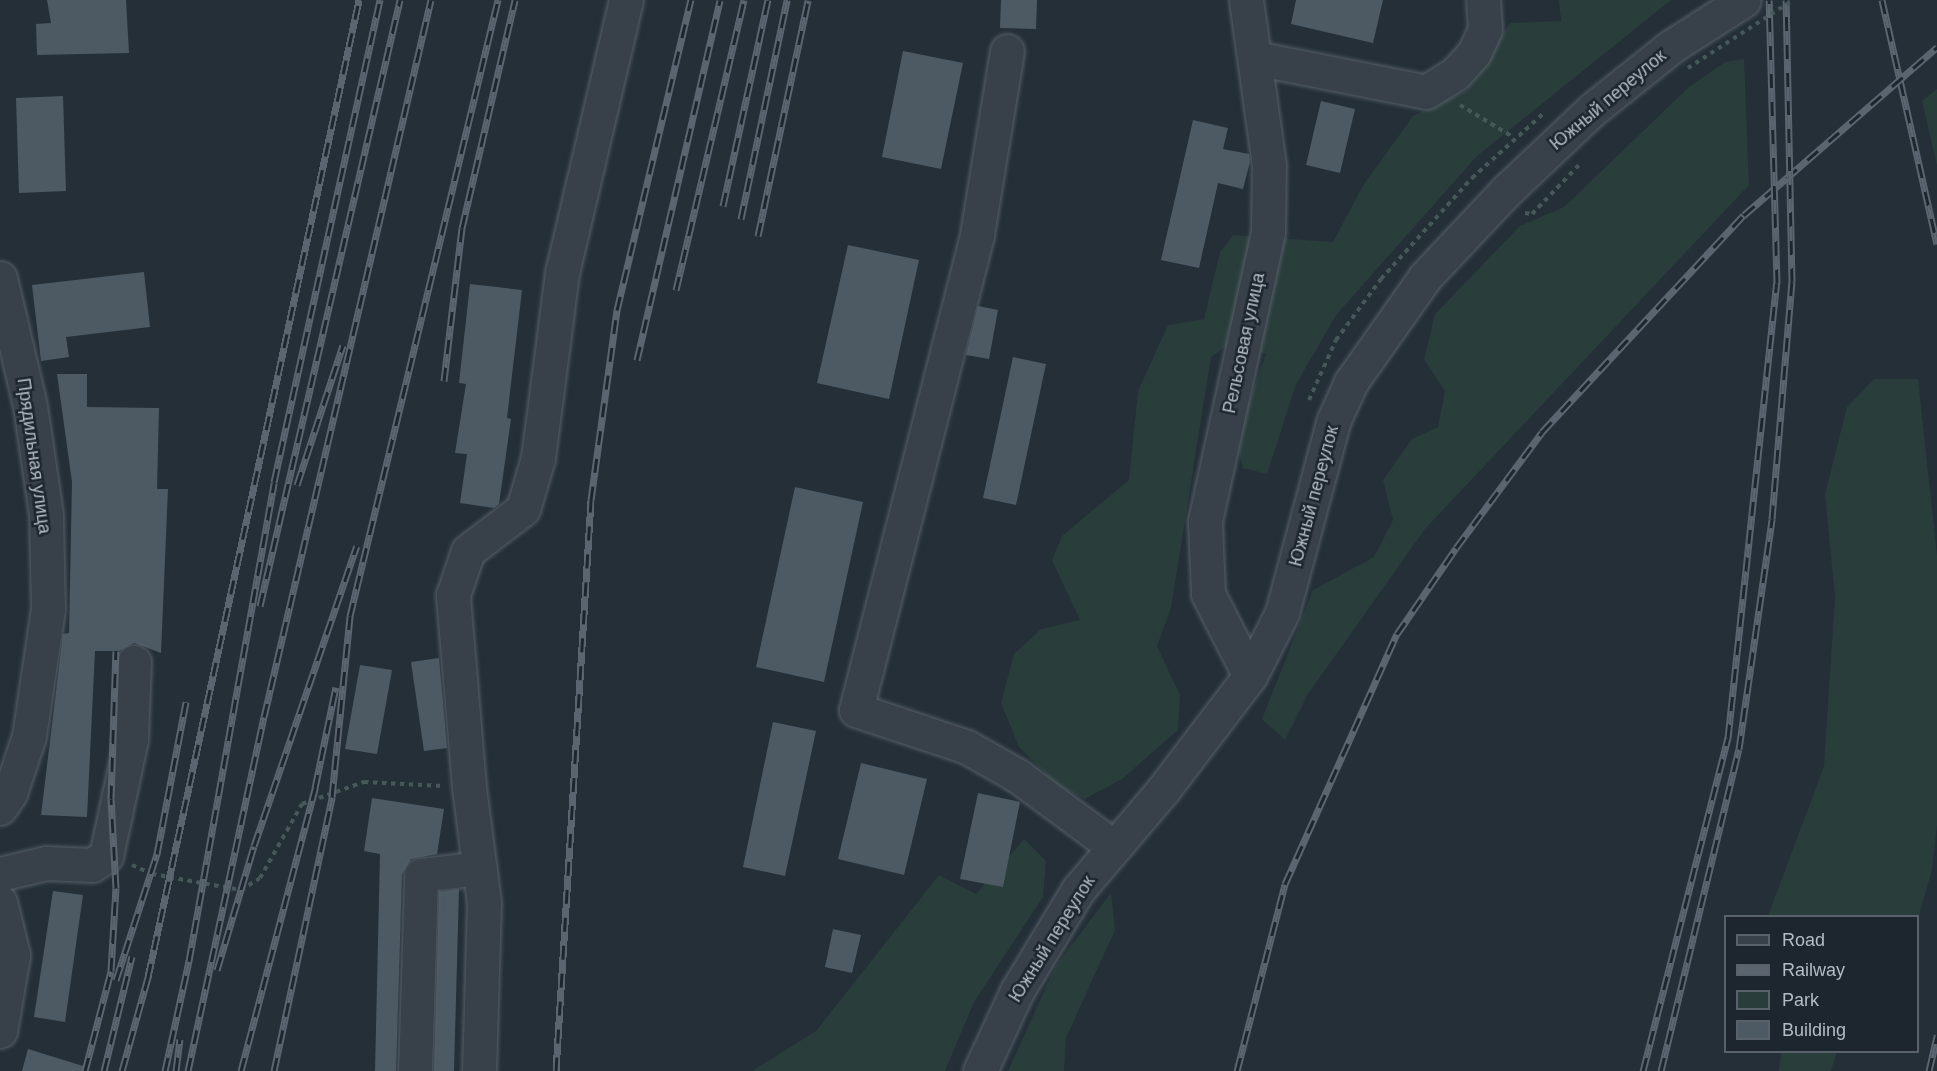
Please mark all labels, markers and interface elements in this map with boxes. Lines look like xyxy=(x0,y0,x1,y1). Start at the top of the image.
street label: Южный переулок xyxy=(1546,45,1670,155)
street label: Рельсовая улица xyxy=(1219,271,1269,415)
street label: Прядильная улица xyxy=(12,377,56,535)
street label: Южный переулок xyxy=(1285,423,1343,569)
street label: Южный переулок xyxy=(1004,872,1100,1006)
legend xyxy=(1724,915,1919,1053)
text: Road xyxy=(1782,930,1825,950)
text: Railway xyxy=(1782,960,1845,980)
text: Park xyxy=(1782,990,1819,1010)
text: Building xyxy=(1782,1020,1846,1040)

